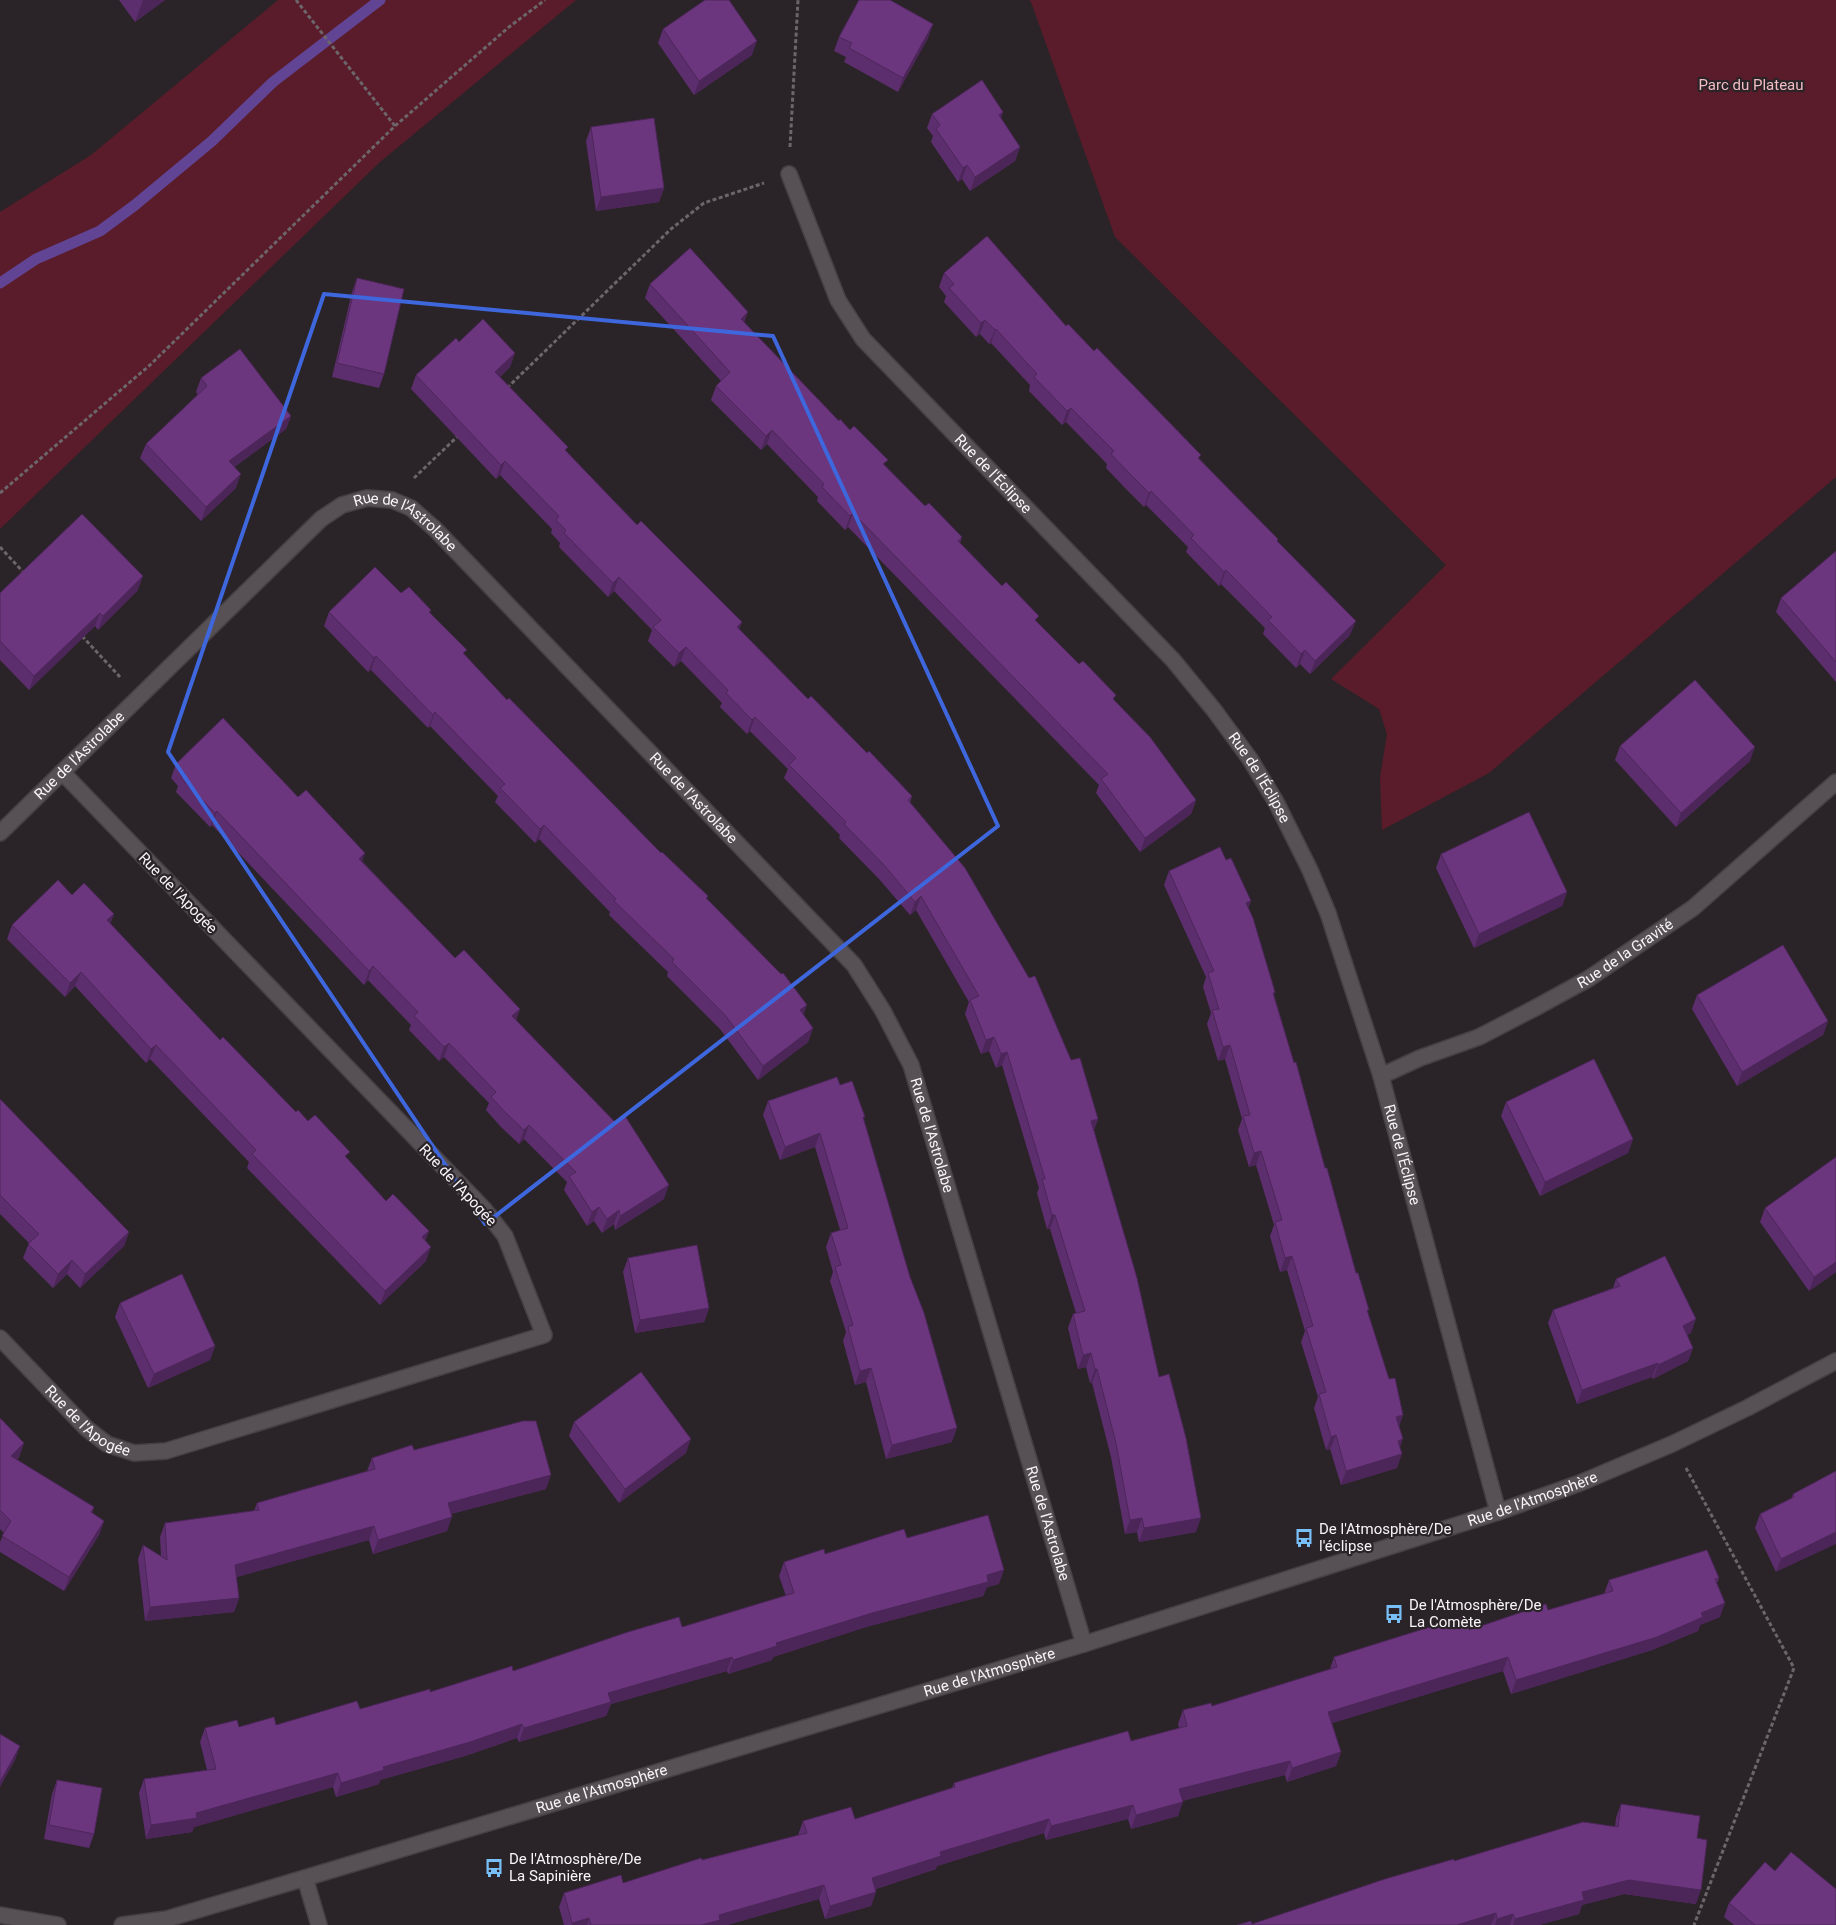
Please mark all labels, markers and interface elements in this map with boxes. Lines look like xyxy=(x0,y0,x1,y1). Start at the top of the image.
park label: Parc du Plateau xyxy=(1698,76,1804,94)
street label: Rue de l'Éclipse xyxy=(951,430,1036,517)
street label: Rue de l'Astrolabe xyxy=(351,488,461,555)
street label: Rue de l'Astrolabe xyxy=(31,707,128,803)
street label: Rue de l'Éclipse xyxy=(1224,729,1294,826)
street label: Rue de l'Astrolabe xyxy=(646,749,741,847)
street label: Rue de l'Apogée xyxy=(135,849,221,937)
street label: Rue de la Gravité xyxy=(1574,915,1677,992)
street label: Rue de l'Astrolabe xyxy=(906,1076,958,1195)
street label: Rue de l'Éclipse xyxy=(1380,1102,1424,1207)
street label: Rue de l'Apogée xyxy=(415,1140,501,1230)
street label: Rue de l'Apogée xyxy=(41,1382,133,1460)
street label: Rue de l'Astrolabe xyxy=(1022,1464,1074,1583)
street label: Rue de l'Atmosphère xyxy=(1465,1468,1600,1530)
place label: De l'Atmosphère/De l'éclipse xyxy=(1319,1520,1451,1555)
bus stop icon: De l'Atmosphère/De l'éclipse xyxy=(1293,1527,1315,1549)
place label: De l'Atmosphère/De La Comète xyxy=(1409,1596,1541,1631)
bus stop icon: De l'Atmosphère/De La Comète xyxy=(1383,1603,1405,1625)
street label: Rue de l'Atmosphère xyxy=(921,1644,1057,1701)
street label: Rue de l'Atmosphère xyxy=(534,1761,670,1817)
place label: De l'Atmosphère/De La Sapinière xyxy=(509,1850,641,1885)
bus stop icon: De l'Atmosphère/De La Sapinière xyxy=(483,1857,505,1879)

